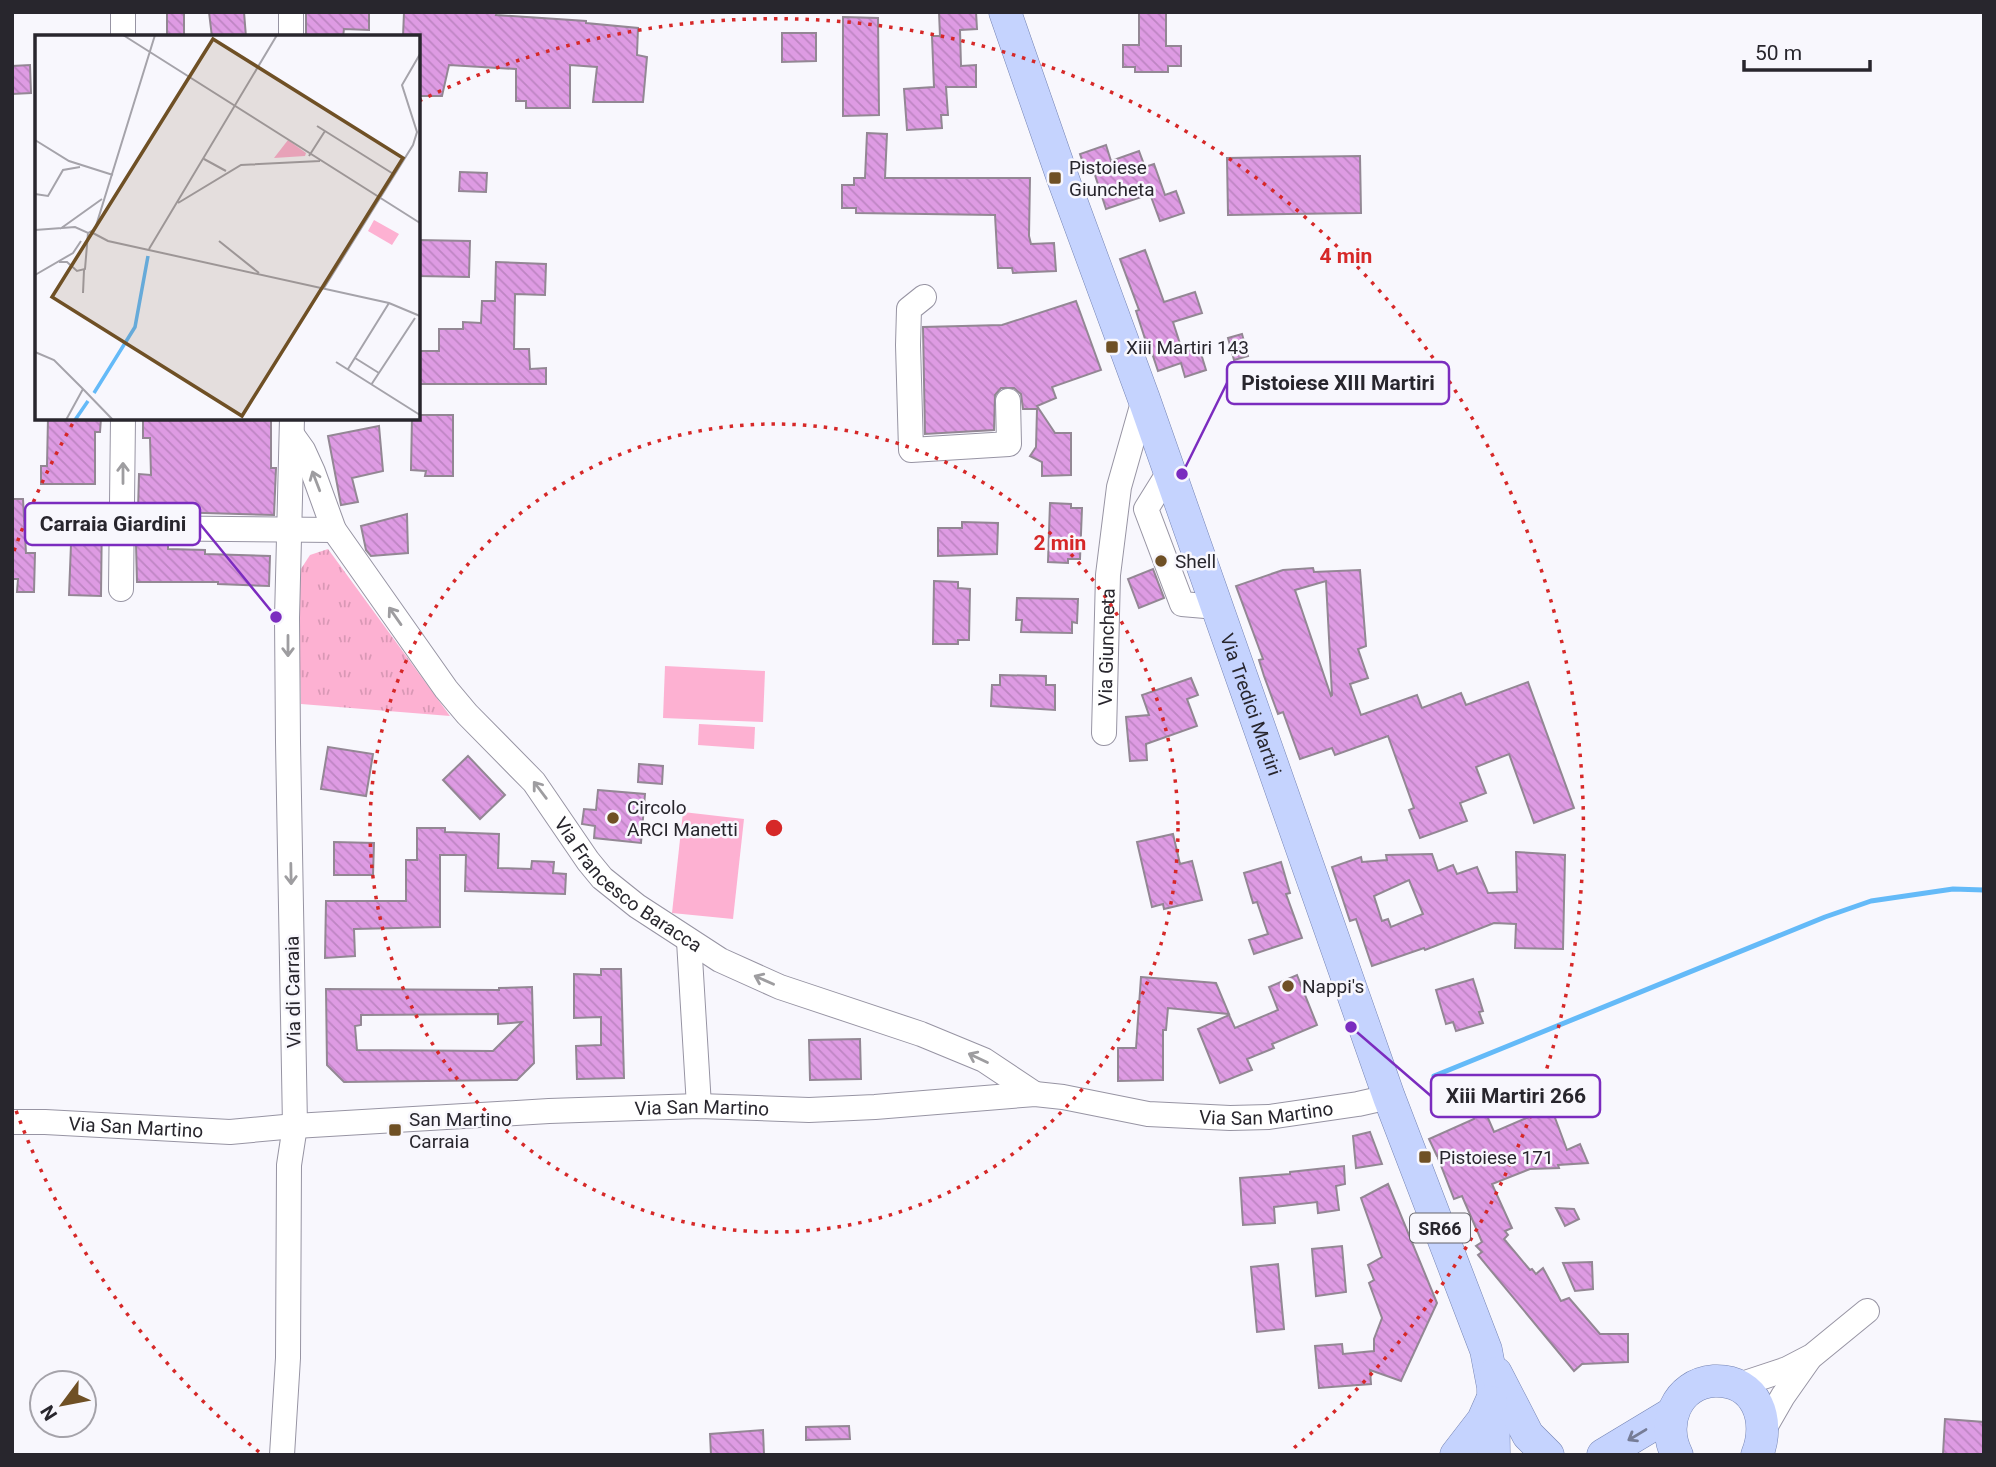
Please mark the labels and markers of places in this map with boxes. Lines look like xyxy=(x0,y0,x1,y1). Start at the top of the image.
place label: Pistoiese Giuncheta xyxy=(1069,156,1155,201)
marker: Pistoiese Giuncheta xyxy=(1047,170,1063,186)
place label: Xiii Martiri 143 xyxy=(1126,336,1249,359)
marker: Xiii Martiri 143 xyxy=(1104,339,1120,355)
callout: Pistoiese XIII Martiri xyxy=(1227,362,1449,404)
callout: Carraia Giardini xyxy=(25,503,200,545)
place label: Shell xyxy=(1175,550,1216,573)
marker: Shell xyxy=(1153,553,1169,569)
place label: Circolo ARCI Manetti xyxy=(627,796,738,841)
marker: Circolo ARCI Manetti xyxy=(605,810,621,826)
centre of rings xyxy=(762,816,786,840)
place label: Nappi's xyxy=(1302,975,1364,998)
marker: Nappi's xyxy=(1280,978,1296,994)
callout: Xiii Martiri 266 xyxy=(1431,1075,1600,1117)
place label: San Martino Carraia xyxy=(409,1108,512,1153)
marker: San Martino Carraia xyxy=(387,1122,403,1138)
place label: Pistoiese 171 xyxy=(1439,1146,1554,1169)
marker: Pistoiese 171 xyxy=(1417,1149,1433,1165)

